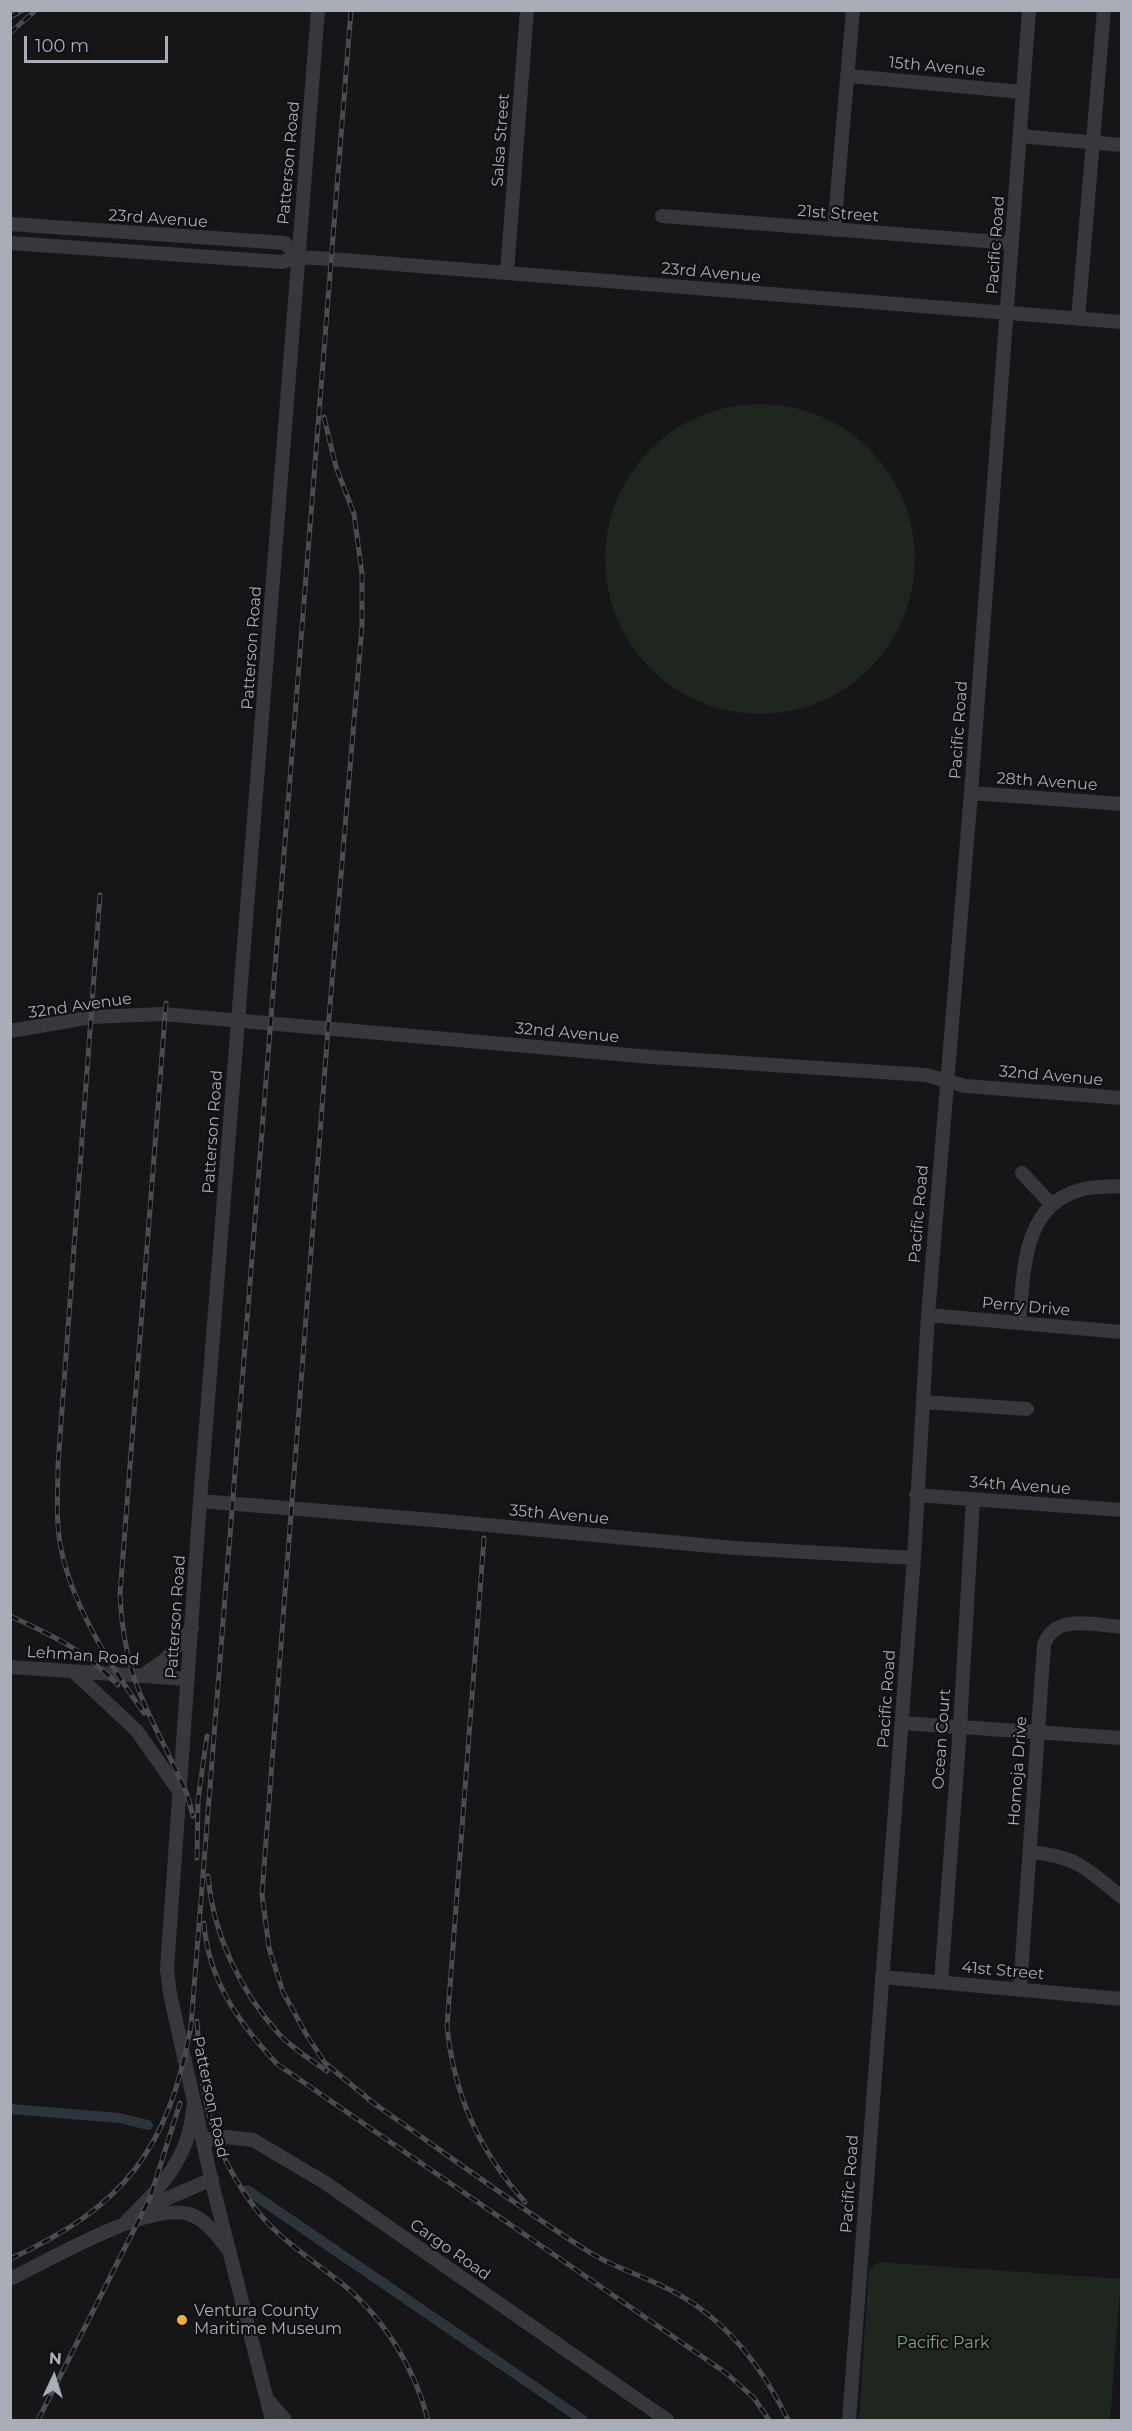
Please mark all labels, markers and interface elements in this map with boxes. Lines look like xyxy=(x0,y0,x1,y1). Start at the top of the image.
scale bar xyxy=(27,24,171,62)
text: 100 m xyxy=(35,35,89,57)
street label: 15th Avenue xyxy=(888,53,986,81)
street label: Salsa Street xyxy=(488,93,514,187)
street label: Patterson Road xyxy=(274,100,304,226)
street label: Pacific Road xyxy=(983,195,1009,295)
street label: 21st Street xyxy=(797,202,879,226)
street label: 23rd Avenue xyxy=(108,206,208,232)
street label: 23rd Avenue xyxy=(660,259,762,287)
street label: Patterson Road xyxy=(238,586,266,710)
street label: Pacific Road xyxy=(946,680,972,780)
street label: 28th Avenue xyxy=(996,769,1098,795)
street label: 32nd Avenue xyxy=(27,989,133,1023)
street label: 32nd Avenue xyxy=(514,1019,620,1047)
street label: 32nd Avenue xyxy=(998,1062,1104,1090)
street label: Patterson Road xyxy=(199,1070,227,1194)
street label: Pacific Road xyxy=(905,1164,933,1264)
street label: Perry Drive xyxy=(981,1294,1071,1320)
street label: 34th Avenue xyxy=(969,1473,1071,1499)
street label: 35th Avenue xyxy=(508,1501,610,1529)
street label: Patterson Road xyxy=(162,1555,190,1679)
street label: Lehman Road xyxy=(26,1642,140,1670)
street label: Pacific Road xyxy=(874,1649,900,1749)
street label: Ocean Court xyxy=(929,1688,955,1790)
street label: Homoja Drive xyxy=(1005,1716,1031,1826)
street label: 41st Street xyxy=(961,1958,1045,1984)
street label: Patterson Road xyxy=(188,2034,232,2160)
street label: Pacific Road xyxy=(837,2134,863,2234)
street label: Cargo Road xyxy=(406,2215,494,2285)
place label: Ventura County Maritime Museum xyxy=(194,2301,342,2339)
marker: Ventura County Maritime Museum xyxy=(175,2313,189,2327)
park label: Pacific Park xyxy=(896,2333,990,2353)
north arrow xyxy=(24,2347,84,2407)
text: N xyxy=(48,2349,62,2368)

